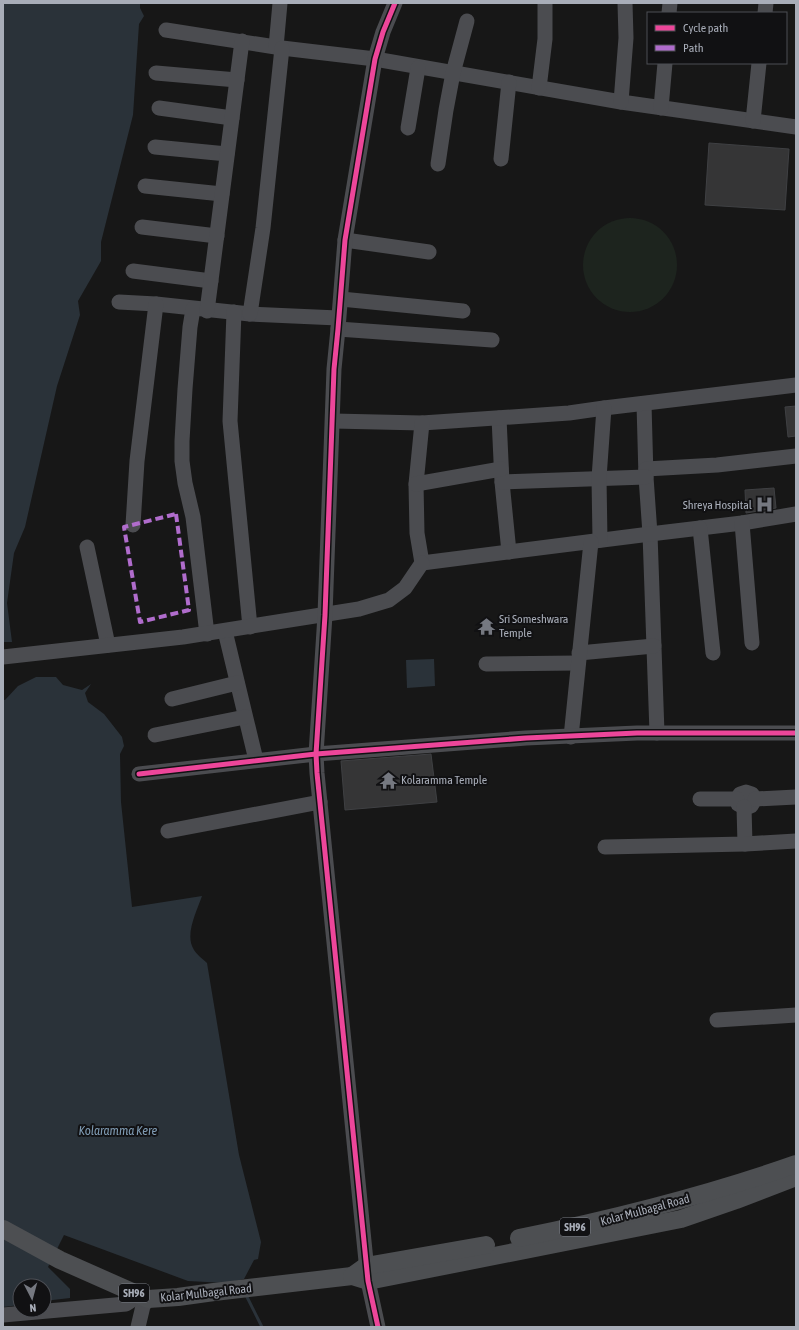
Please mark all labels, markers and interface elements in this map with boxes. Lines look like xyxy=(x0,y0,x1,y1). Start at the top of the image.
legend xyxy=(647,12,787,64)
text: Cycle path xyxy=(683,21,728,35)
text: Path xyxy=(683,41,704,55)
hospital icon: Shreya Hospital xyxy=(755,495,775,515)
place label: Shreya Hospital xyxy=(683,498,753,512)
place label: Sri Someshwara Temple xyxy=(499,612,568,640)
temple icon: Sri Someshwara Temple xyxy=(476,616,496,636)
temple icon: Kolaramma Temple xyxy=(378,770,398,790)
place label: Kolaramma Temple xyxy=(401,773,487,787)
water label: Kolaramma Kere xyxy=(79,1123,158,1138)
street label: Kolar Mulbagal Road xyxy=(599,1191,691,1229)
road number: SH96 xyxy=(560,1218,590,1236)
north arrow xyxy=(12,1278,52,1318)
street label: Kolar Mulbagal Road xyxy=(160,1281,252,1305)
road number: SH96 xyxy=(119,1284,149,1302)
text: N xyxy=(29,1302,37,1314)

